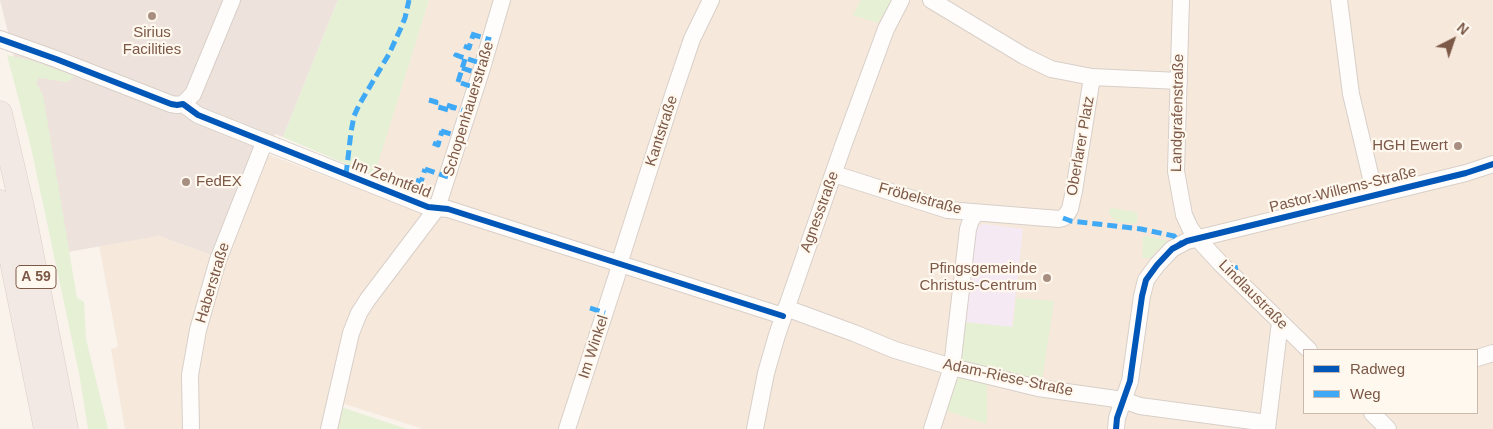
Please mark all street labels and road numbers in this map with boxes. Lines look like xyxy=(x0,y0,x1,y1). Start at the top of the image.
street label: Schopenhauerstraße xyxy=(440,39,498,179)
street label: Landgrafenstraße xyxy=(1168,54,1188,172)
street label: Kantstraße xyxy=(642,93,682,169)
street label: Oberlarer Platz xyxy=(1063,95,1099,197)
street label: Im Zehntfeld xyxy=(349,156,433,202)
street label: Pastor-Willems-Straße xyxy=(1268,163,1418,217)
street label: Agnesstraße xyxy=(797,169,843,255)
street label: Fröbelstraße xyxy=(877,179,963,219)
street label: Haberstraße xyxy=(192,241,234,325)
street label: Lindlaustraße xyxy=(1215,257,1291,333)
road number: A 59 xyxy=(16,266,56,288)
street label: Im Winkel xyxy=(575,313,613,381)
street label: Adam-Riese-Straße xyxy=(941,355,1075,401)

